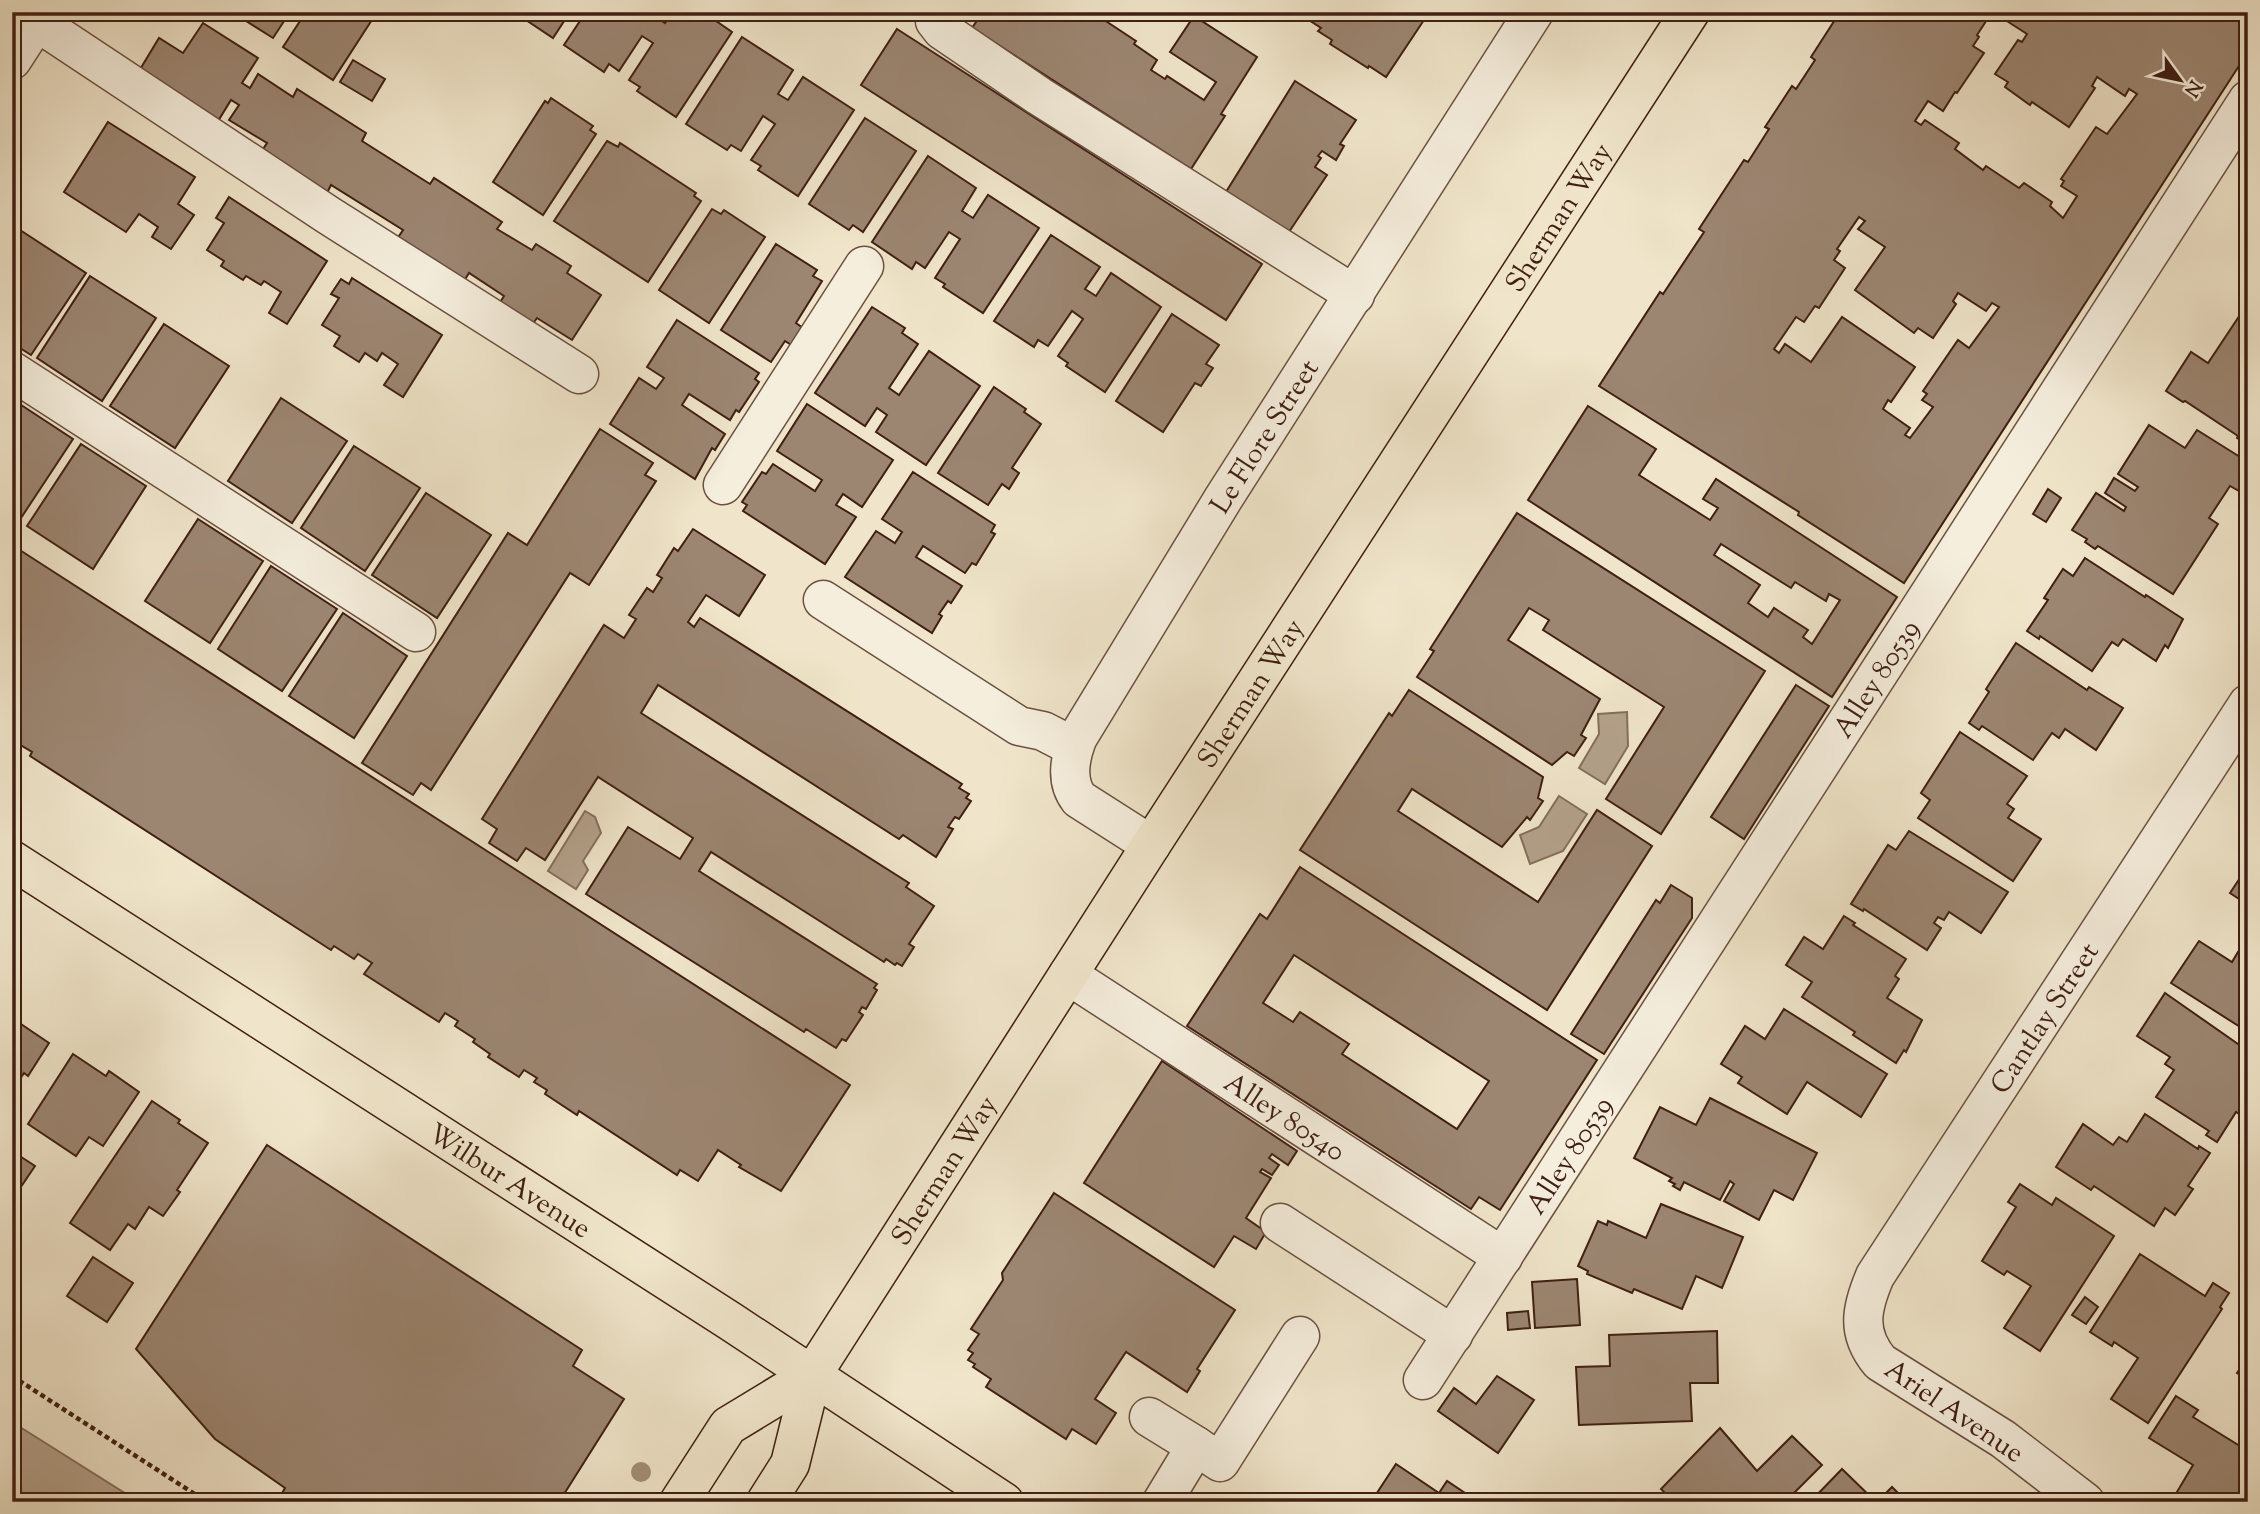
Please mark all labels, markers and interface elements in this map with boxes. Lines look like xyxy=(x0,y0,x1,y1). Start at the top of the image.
north arrow xyxy=(2144,46,2214,116)
text: N xyxy=(2177,74,2208,102)
street label: Sherman Way xyxy=(1497,136,1623,301)
street label: Le Flore Street xyxy=(1202,352,1330,522)
street label: Sherman Way xyxy=(1189,612,1315,777)
street label: Alley 80539 xyxy=(1825,613,1931,747)
street label: Cantlay Street xyxy=(1982,935,2110,1103)
street label: Alley 80540 xyxy=(1215,1064,1352,1173)
street label: Sherman Way xyxy=(883,1089,1009,1254)
street label: Alley 80539 xyxy=(1518,1089,1624,1223)
street label: Wilbur Avenue xyxy=(419,1115,598,1250)
street label: Ariel Avenue xyxy=(1876,1351,2031,1474)

